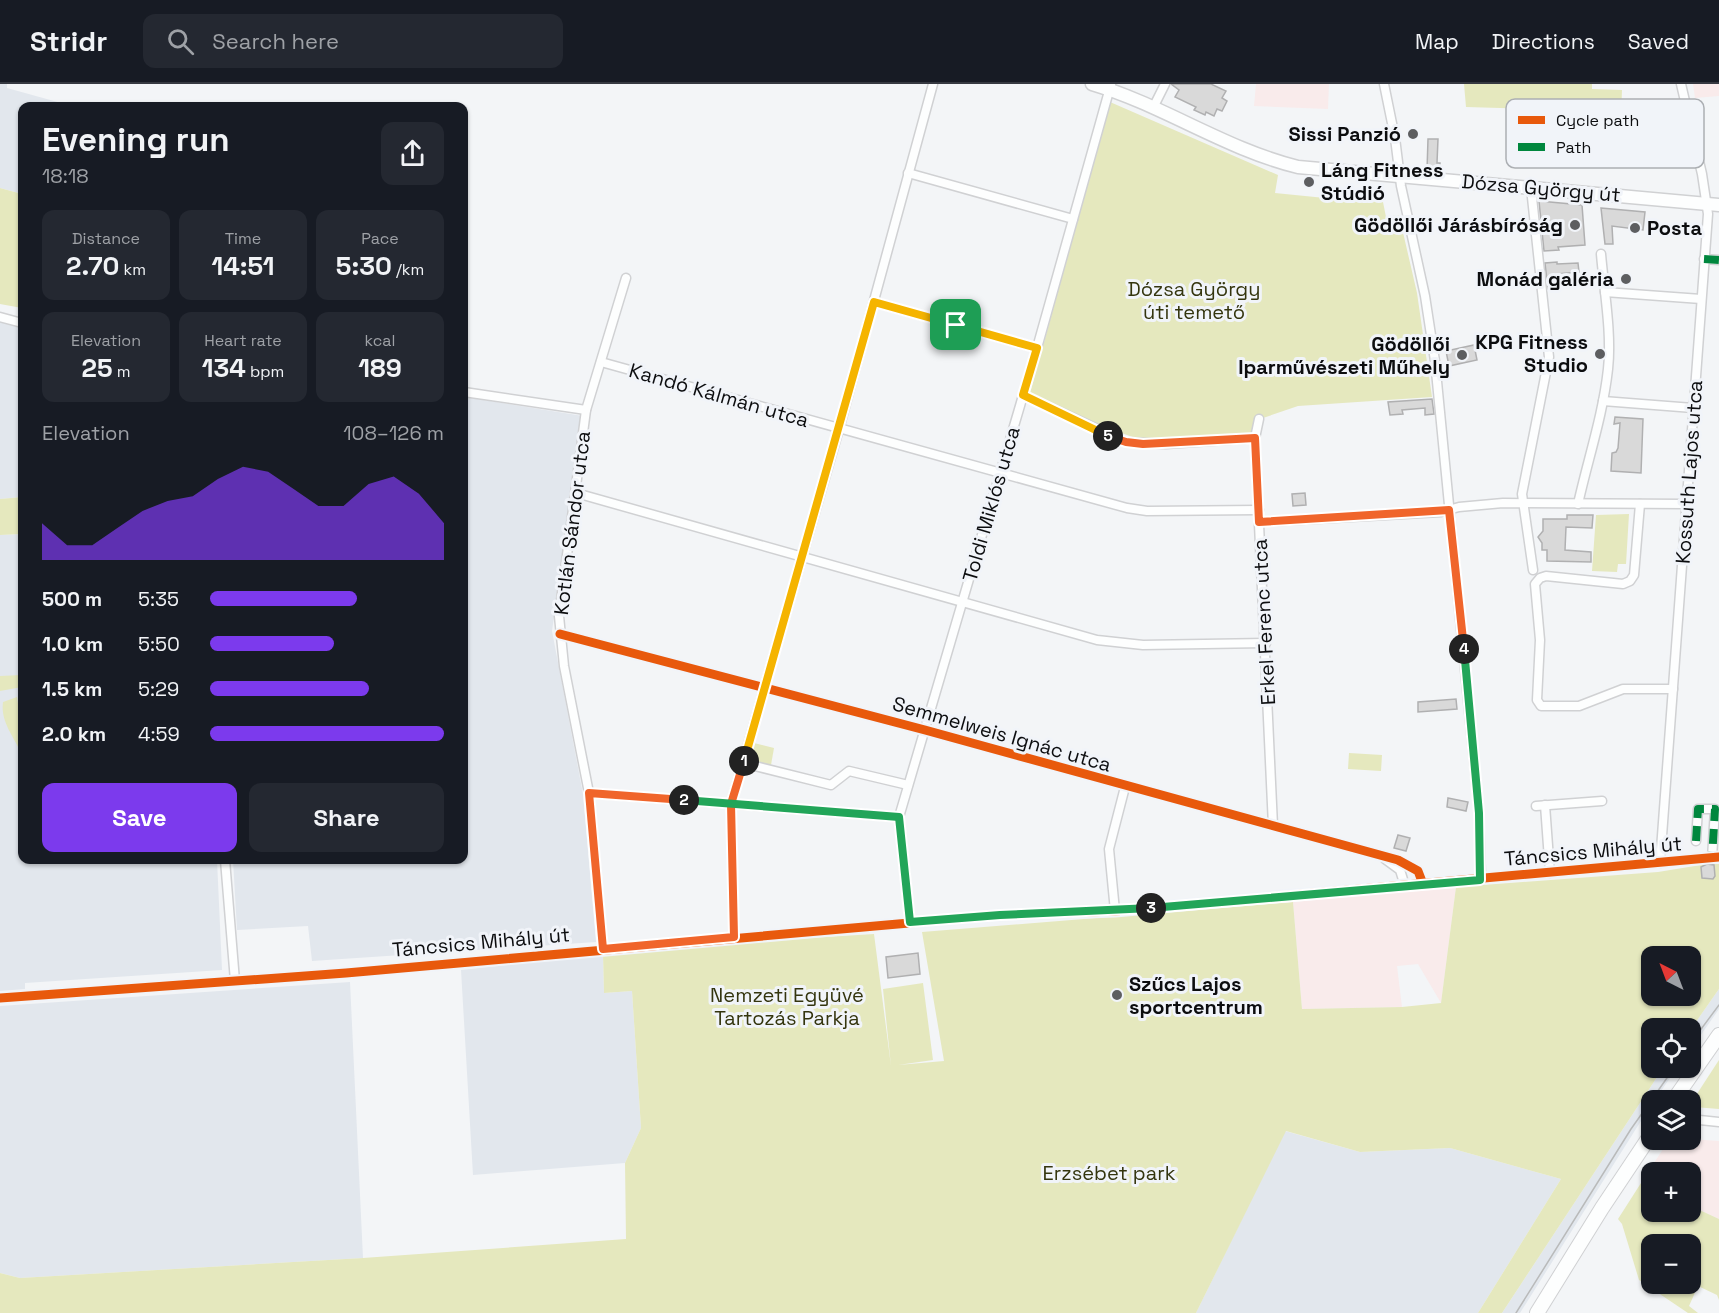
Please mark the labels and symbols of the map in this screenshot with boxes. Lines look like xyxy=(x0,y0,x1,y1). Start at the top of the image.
legend xyxy=(1506,99,1704,168)
text: Cycle path xyxy=(1556,110,1639,131)
place label: Sissi Panzió xyxy=(1289,121,1401,147)
marker: Sissi Panzió xyxy=(1406,127,1420,141)
text: Path xyxy=(1556,137,1591,158)
place label: Láng Fitness Stúdió xyxy=(1321,157,1444,206)
street label: Dózsa György út xyxy=(1460,168,1622,208)
marker: Láng Fitness Stúdió xyxy=(1302,175,1316,189)
place label: Gödöllői Járásbíróság xyxy=(1354,212,1563,238)
place label: Posta xyxy=(1647,215,1702,241)
marker: Gödöllői Járásbíróság xyxy=(1568,218,1582,232)
marker: Posta xyxy=(1628,221,1642,235)
place label: Monád galéria xyxy=(1477,266,1614,292)
marker: Monád galéria xyxy=(1619,272,1633,286)
park label: Dózsa György úti temető xyxy=(1128,276,1260,325)
pin xyxy=(930,299,981,350)
place label: KPG Fitness Studio xyxy=(1475,329,1588,378)
place label: Gödöllői Iparművészeti Műhely xyxy=(1238,331,1450,380)
marker: KPG Fitness Studio xyxy=(1593,347,1607,361)
marker: Gödöllői Iparművészeti Műhely xyxy=(1455,348,1469,362)
street label: Kandó Kálmán utca xyxy=(626,357,812,433)
street label: Kossuth Lajos utca xyxy=(1670,379,1708,565)
pin: 5 xyxy=(1093,421,1123,451)
street label: Toldi Miklós utca xyxy=(956,423,1026,585)
street label: Kotlán Sándor utca xyxy=(548,429,596,617)
street label: Erkel Ferenc utca xyxy=(1247,538,1281,706)
pin: 4 xyxy=(1449,634,1479,664)
street label: Semmelweis Ignác utca xyxy=(890,690,1114,778)
pin: 1 xyxy=(729,746,759,776)
pin: 2 xyxy=(669,785,699,815)
street label: Táncsics Mihály út xyxy=(1503,830,1683,872)
pin: 3 xyxy=(1136,893,1166,923)
street label: Táncsics Mihály út xyxy=(391,921,571,963)
north arrow xyxy=(1641,946,1701,1006)
place label: Szűcs Lajos sportcentrum xyxy=(1129,971,1263,1020)
park label: Nemzeti Együvé Tartozás Parkja xyxy=(710,982,864,1031)
marker: Szűcs Lajos sportcentrum xyxy=(1110,988,1124,1002)
park label: Erzsébet park xyxy=(1043,1160,1176,1186)

